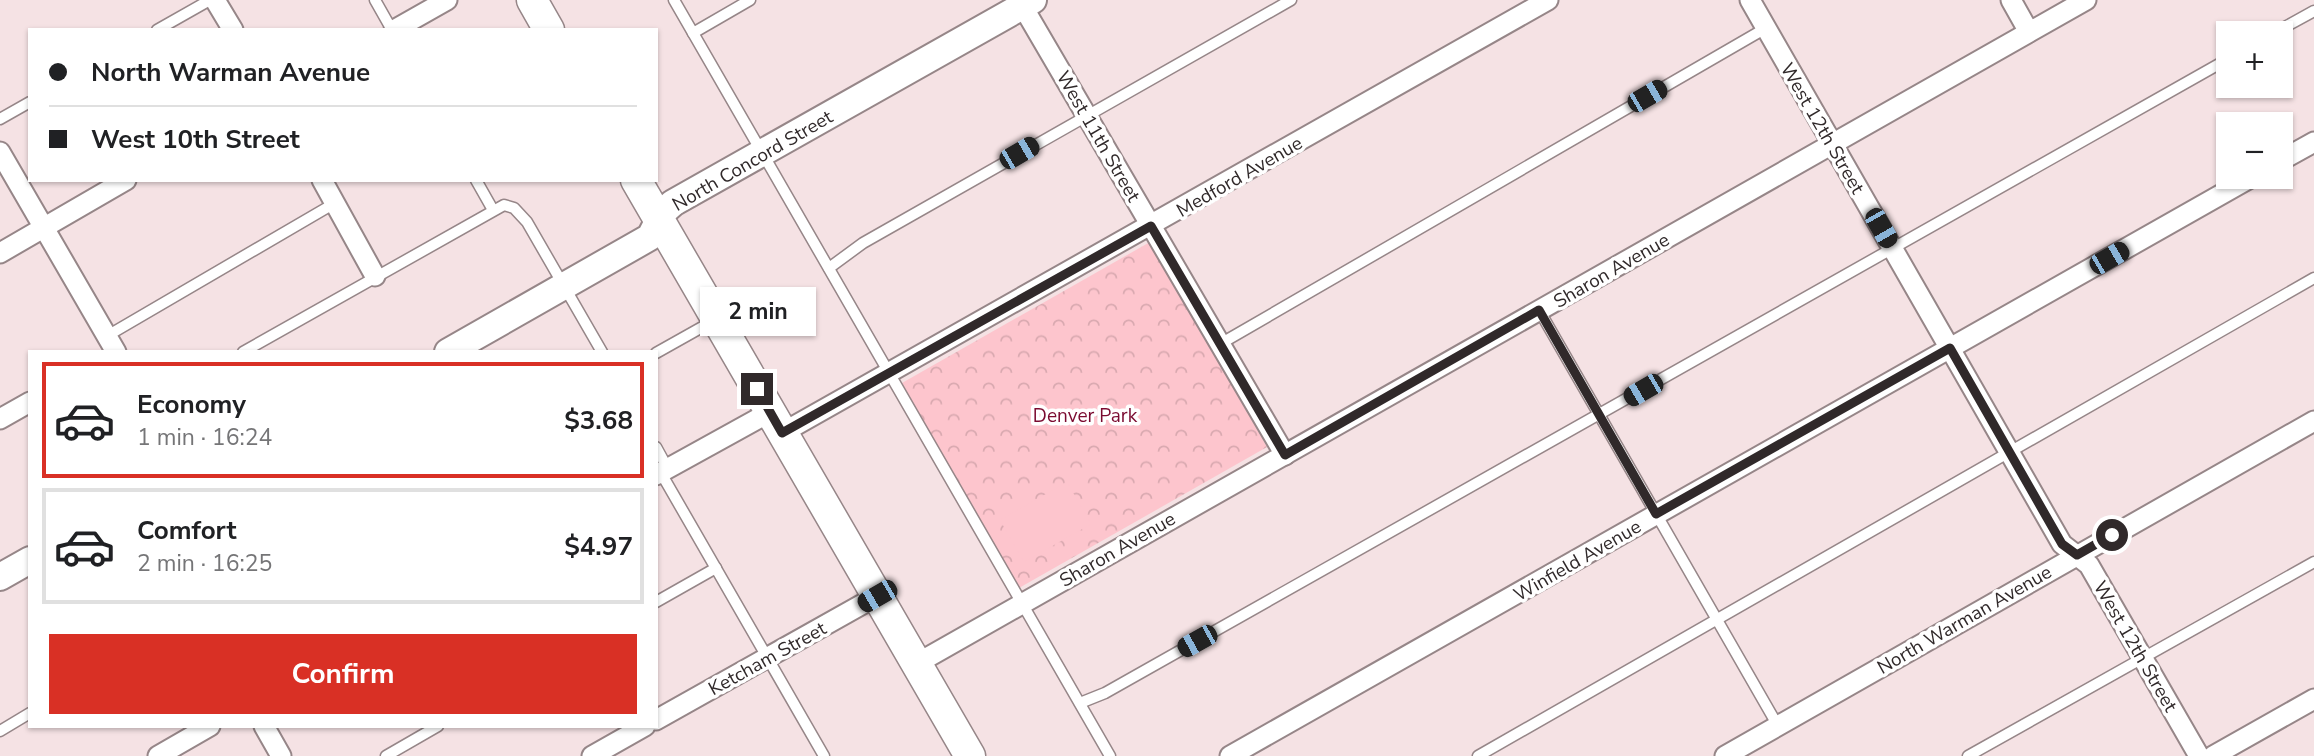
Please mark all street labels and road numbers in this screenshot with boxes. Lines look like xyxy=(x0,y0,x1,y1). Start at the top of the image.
street label: West 12th Street xyxy=(1774,58,1870,199)
street label: West 11th Street xyxy=(1050,66,1146,207)
street label: North Concord Street xyxy=(667,104,838,217)
street label: Medford Avenue xyxy=(1172,130,1307,223)
street label: Sharon Avenue xyxy=(1549,227,1674,315)
street label: Sharon Avenue xyxy=(1055,506,1180,594)
street label: Winfield Avenue xyxy=(1509,514,1646,608)
street label: North Warman Avenue xyxy=(1872,559,2057,681)
street label: West 12th Street xyxy=(2087,576,2183,717)
street label: Ketcham Street xyxy=(704,616,831,702)

